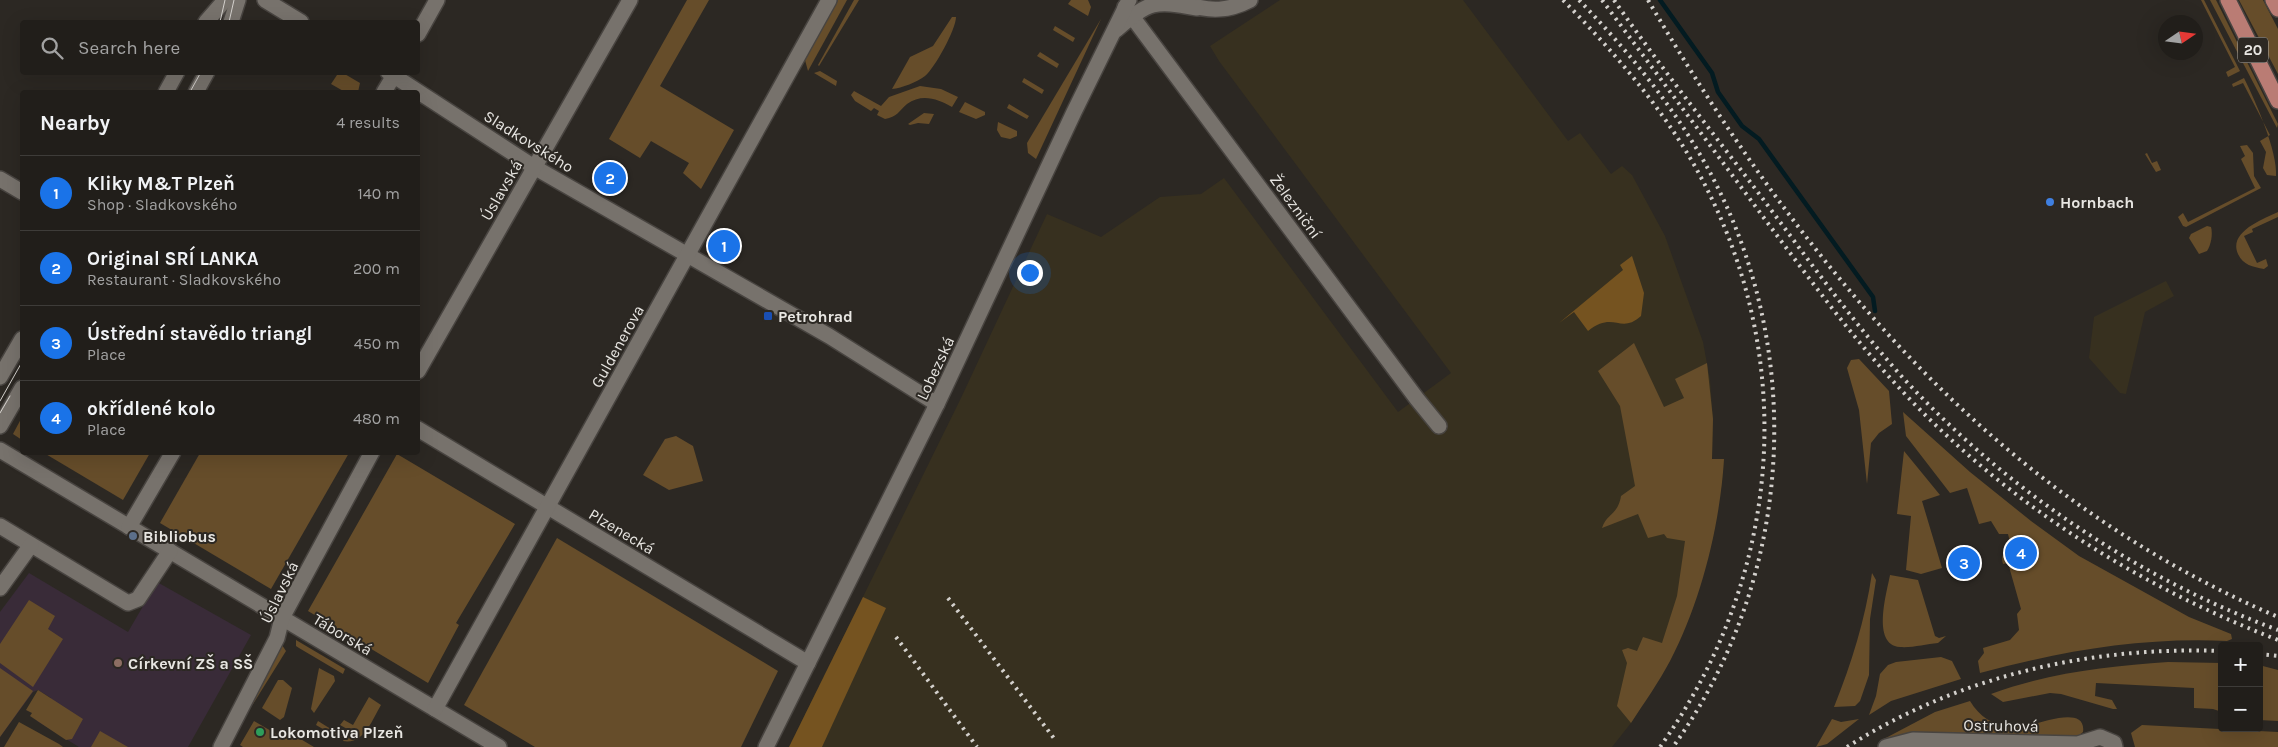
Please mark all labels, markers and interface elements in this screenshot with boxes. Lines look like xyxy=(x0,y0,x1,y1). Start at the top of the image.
north arrow xyxy=(2158,15,2203,60)
search box xyxy=(20,20,420,75)
icon: search xyxy=(38,34,66,62)
text: Search here xyxy=(78,37,180,59)
road number: 20 xyxy=(2238,38,2268,62)
street label: Sladkovského xyxy=(480,106,577,177)
text: Nearby xyxy=(40,111,110,135)
text: 4 results xyxy=(336,113,400,132)
street label: Úslavská xyxy=(477,157,526,224)
pin: 2 xyxy=(594,159,626,197)
street label: Železniční xyxy=(1266,170,1325,242)
text: Kliky M&T Plzeň xyxy=(87,173,235,195)
text: 1 xyxy=(53,184,59,203)
text: 140 m xyxy=(358,184,400,203)
place label: Hornbach xyxy=(2060,193,2134,212)
text: Shop · Sladkovského xyxy=(87,195,237,214)
marker: Hornbach xyxy=(2044,196,2056,208)
pin: 1 xyxy=(708,227,740,265)
text: Original SRÍ LANKA xyxy=(87,248,259,270)
text: 2 xyxy=(51,259,61,278)
text: 200 m xyxy=(353,259,400,278)
your location xyxy=(1017,260,1043,286)
text: Restaurant · Sladkovského xyxy=(87,270,281,289)
street label: Guldenerova xyxy=(587,302,648,391)
place label: Petrohrad xyxy=(778,307,853,326)
marker: Petrohrad xyxy=(762,310,774,322)
text: Ústřední stavědlo triangl xyxy=(87,323,312,345)
street label: Lobezská xyxy=(913,333,958,403)
text: 3 xyxy=(51,334,61,353)
text: 450 m xyxy=(354,334,400,353)
text: Place xyxy=(87,345,126,364)
text: okřídlené kolo xyxy=(87,398,215,420)
text: 4 xyxy=(51,409,61,428)
text: 480 m xyxy=(353,409,400,428)
text: Place xyxy=(87,420,126,439)
street label: Plzenecká xyxy=(586,504,658,558)
place label: Bibliobus xyxy=(143,527,216,546)
marker: Bibliobus xyxy=(127,530,139,542)
pin: 4 xyxy=(2005,534,2037,572)
pin: 3 xyxy=(1948,544,1980,582)
street label: Úslavská xyxy=(256,558,303,626)
street label: Táborská xyxy=(310,609,376,659)
map controls xyxy=(2218,642,2263,732)
button: + xyxy=(2218,642,2263,687)
place label: Církevní ZŠ a SŠ xyxy=(128,653,253,673)
marker: Církevní ZŠ a SŠ xyxy=(112,657,124,669)
button: − xyxy=(2218,687,2263,732)
street label: Ostruhová xyxy=(1963,715,2039,736)
place label: Lokomotiva Plzeň xyxy=(270,723,404,742)
marker: Lokomotiva Plzeň xyxy=(254,726,266,738)

